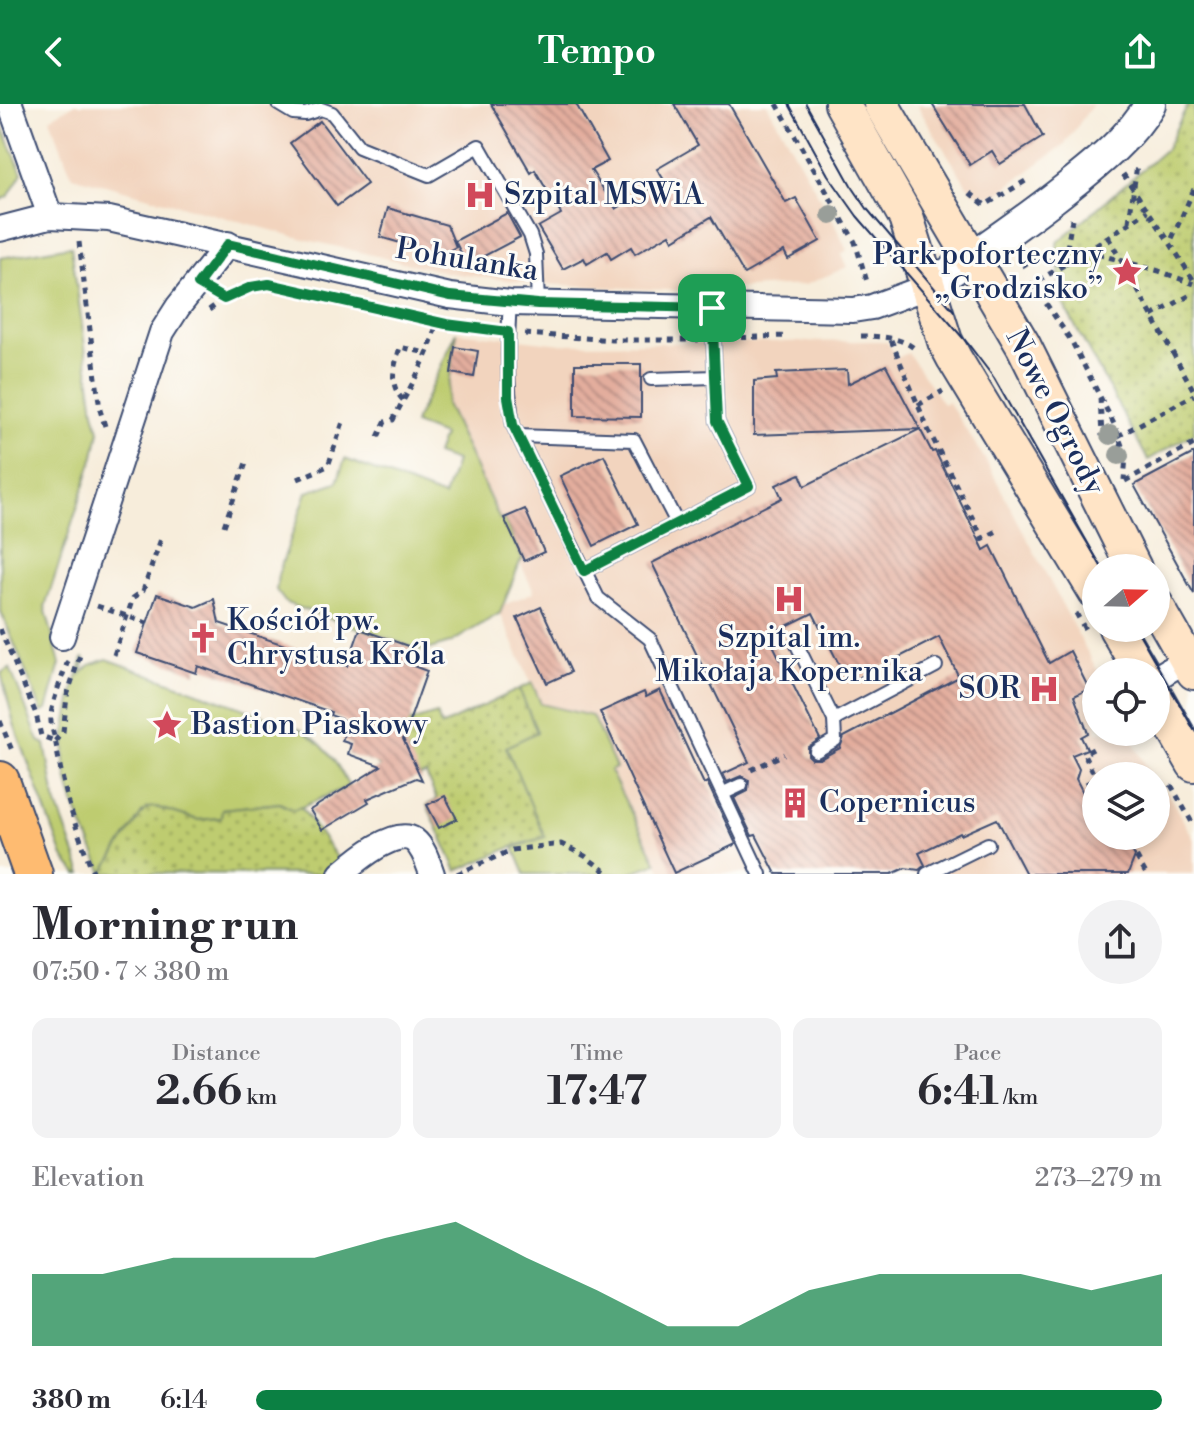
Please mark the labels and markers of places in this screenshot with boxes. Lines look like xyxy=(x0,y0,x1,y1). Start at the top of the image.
place label: Szpital MSWiA xyxy=(504,176,705,214)
hospital icon: Szpital MSWiA xyxy=(463,178,497,212)
place label: Park poforteczny „Grodzisko” xyxy=(872,236,1103,308)
place icon: Park poforteczny „Grodzisko” xyxy=(1110,255,1144,289)
pin xyxy=(678,274,746,342)
hospital icon: Szpital im. Mikołaja Kopernika xyxy=(772,582,806,616)
place label: Kościół pw. Chrystusa Króla xyxy=(227,602,446,674)
place label: Szpital im. Mikołaja Kopernika xyxy=(655,619,924,691)
church icon: Kościół pw. Chrystusa Króla xyxy=(186,621,220,655)
place label: SOR xyxy=(959,670,1021,708)
hospital icon: SOR xyxy=(1027,672,1061,706)
place label: Bastion Piaskowy xyxy=(190,706,428,744)
place icon: Bastion Piaskowy xyxy=(150,708,184,742)
place label: Copernicus xyxy=(819,784,976,822)
building icon: Copernicus xyxy=(778,786,812,820)

